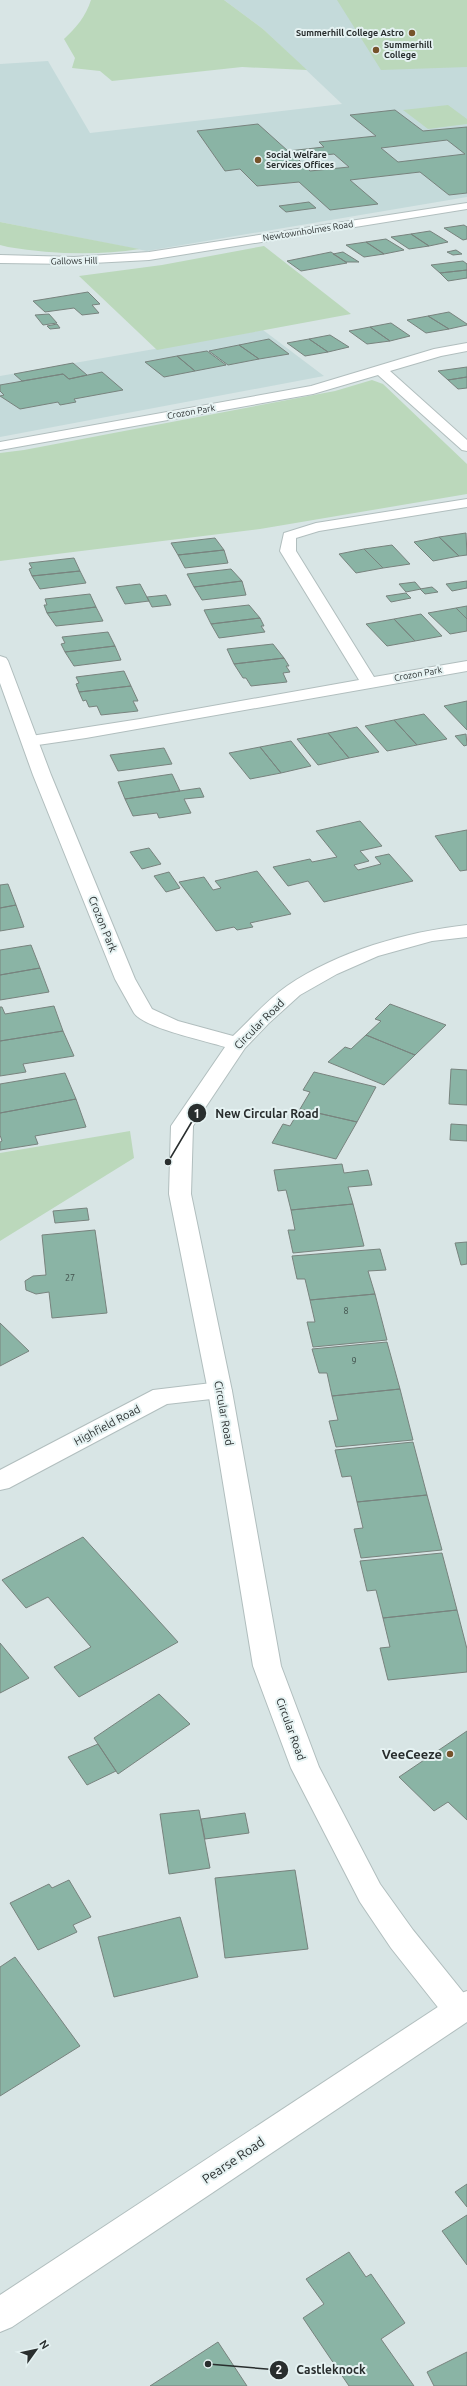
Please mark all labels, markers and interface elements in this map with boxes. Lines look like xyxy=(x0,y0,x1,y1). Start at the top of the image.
place label: Summerhill College Astro xyxy=(296,28,404,38)
marker: Summerhill College Astro xyxy=(407,28,417,38)
place label: Summerhill College xyxy=(384,40,432,60)
marker: Summerhill College xyxy=(371,45,381,55)
place label: Social Welfare Services Offices xyxy=(266,150,334,170)
marker: Social Welfare Services Offices xyxy=(253,155,263,165)
street label: Newtownholmes Road xyxy=(262,219,354,243)
street label: Gallows Hill xyxy=(51,256,98,266)
street label: Crozon Park xyxy=(166,403,216,421)
street label: Crozon Park xyxy=(393,665,443,683)
street label: Crozon Park xyxy=(86,894,120,954)
street label: Circular Road xyxy=(232,997,286,1051)
callout: New Circular Road xyxy=(187,1101,326,1125)
text: 1 xyxy=(194,1107,200,1120)
text: New Circular Road xyxy=(215,1107,319,1120)
house number: 27 xyxy=(65,1273,75,1283)
house number: 8 xyxy=(343,1306,349,1316)
house number: 9 xyxy=(351,1356,357,1366)
street label: Circular Road xyxy=(212,1380,236,1446)
street label: Highfield Road xyxy=(72,1403,142,1447)
street label: Circular Road xyxy=(274,1696,308,1762)
place label: VeeCeeze xyxy=(382,1747,442,1761)
marker: VeeCeeze xyxy=(445,1749,455,1759)
street label: Pearse Road xyxy=(199,2134,267,2186)
north arrow xyxy=(16,2330,56,2370)
text: N xyxy=(37,2338,52,2351)
callout: Castleknock xyxy=(269,2358,374,2382)
text: 2 xyxy=(276,2363,283,2376)
text: Castleknock xyxy=(296,2363,366,2376)

